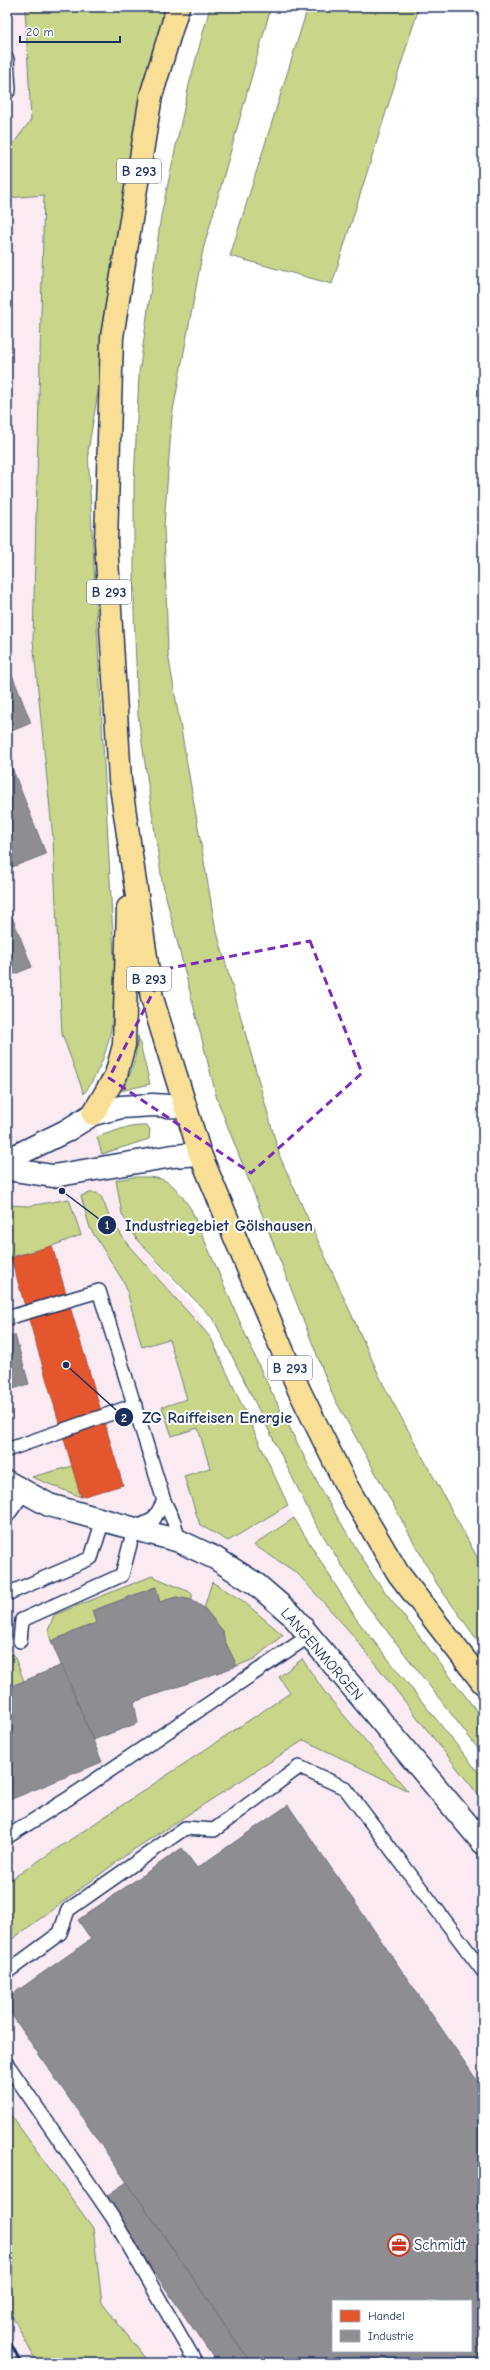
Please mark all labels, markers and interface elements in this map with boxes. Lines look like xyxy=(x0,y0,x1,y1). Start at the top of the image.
scale bar xyxy=(20,18,120,44)
text: 20 m xyxy=(26,25,54,39)
road number: B 293 xyxy=(117,159,161,183)
road number: B 293 xyxy=(87,580,131,604)
road number: B 293 xyxy=(127,967,171,991)
callout: Industriegebiet Gölshausen xyxy=(97,1211,321,1239)
text: Industriegebiet Gölshausen xyxy=(125,1217,313,1235)
text: 1 xyxy=(105,1218,110,1232)
road number: B 293 xyxy=(268,1356,312,1380)
callout: ZG Raiffeisen Energie xyxy=(114,1403,300,1431)
text: ZG Raiffeisen Energie xyxy=(142,1409,292,1427)
text: 2 xyxy=(121,1411,127,1425)
street label: LANGENMORGEN xyxy=(277,1604,367,1704)
office icon: Schmidt xyxy=(386,2232,412,2258)
place label: Schmidt xyxy=(414,2236,466,2254)
legend xyxy=(332,2300,472,2352)
text: Handel xyxy=(368,2309,405,2323)
text: Industrie xyxy=(368,2329,414,2343)

